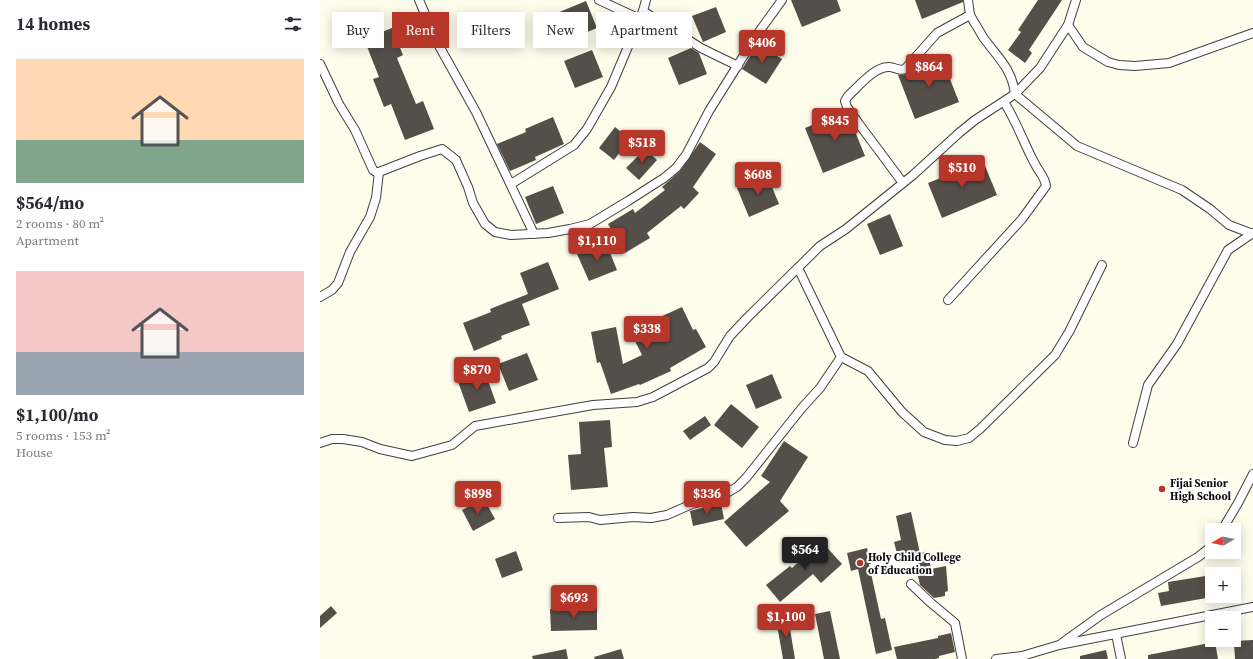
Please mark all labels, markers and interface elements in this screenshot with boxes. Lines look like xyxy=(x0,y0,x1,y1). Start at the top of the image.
text: 14 homes xyxy=(16,12,90,36)
chip: Buy xyxy=(332,12,384,48)
chip: Rent xyxy=(392,12,449,48)
chip: Filters xyxy=(457,12,525,48)
chip: New xyxy=(533,12,588,48)
chip: Apartment xyxy=(596,12,692,48)
icon: filters xyxy=(282,13,304,35)
pin: $406 xyxy=(738,30,786,64)
text: $406 xyxy=(748,34,776,51)
pin: $864 xyxy=(905,54,953,88)
text: $864 xyxy=(915,58,943,75)
icon: home xyxy=(124,85,196,157)
pin: $845 xyxy=(811,108,859,142)
text: $845 xyxy=(821,112,849,129)
pin: $518 xyxy=(618,130,666,164)
text: $518 xyxy=(628,134,656,151)
pin: $510 xyxy=(938,155,986,189)
text: $510 xyxy=(948,159,976,176)
pin: $608 xyxy=(734,162,782,196)
text: $608 xyxy=(744,166,772,183)
text: $564/mo xyxy=(16,191,84,215)
text: 2 rooms · 80 m² xyxy=(16,215,104,232)
pin: $1,110 xyxy=(564,228,630,262)
text: Apartment xyxy=(16,232,79,249)
text: $1,110 xyxy=(577,232,617,249)
icon: home xyxy=(124,297,196,369)
pin: $338 xyxy=(623,316,671,350)
text: $338 xyxy=(633,320,661,337)
pin: $870 xyxy=(453,357,501,391)
text: $870 xyxy=(463,361,491,378)
text: $1,100/mo xyxy=(16,403,98,427)
text: 5 rooms · 153 m² xyxy=(16,427,111,444)
text: House xyxy=(16,444,53,461)
place label: Fijai Senior High School xyxy=(1170,476,1232,504)
pin: $898 xyxy=(454,481,502,515)
pin: $336 xyxy=(683,481,731,515)
marker: Fijai Senior High School xyxy=(1157,484,1167,494)
text: $898 xyxy=(464,485,492,502)
text: $336 xyxy=(693,485,721,502)
north arrow xyxy=(1205,523,1241,559)
map controls xyxy=(1205,523,1241,647)
pin: $564 xyxy=(781,537,829,571)
text: $564 xyxy=(791,541,819,558)
place label: Holy Child College of Education xyxy=(868,550,961,578)
marker: Holy Child College of Education xyxy=(855,558,865,568)
button: + xyxy=(1205,567,1241,603)
pin: $693 xyxy=(550,585,598,619)
text: $693 xyxy=(560,589,588,606)
pin: $1,100 xyxy=(753,604,819,638)
text: $1,100 xyxy=(766,608,806,625)
button: − xyxy=(1205,611,1241,647)

